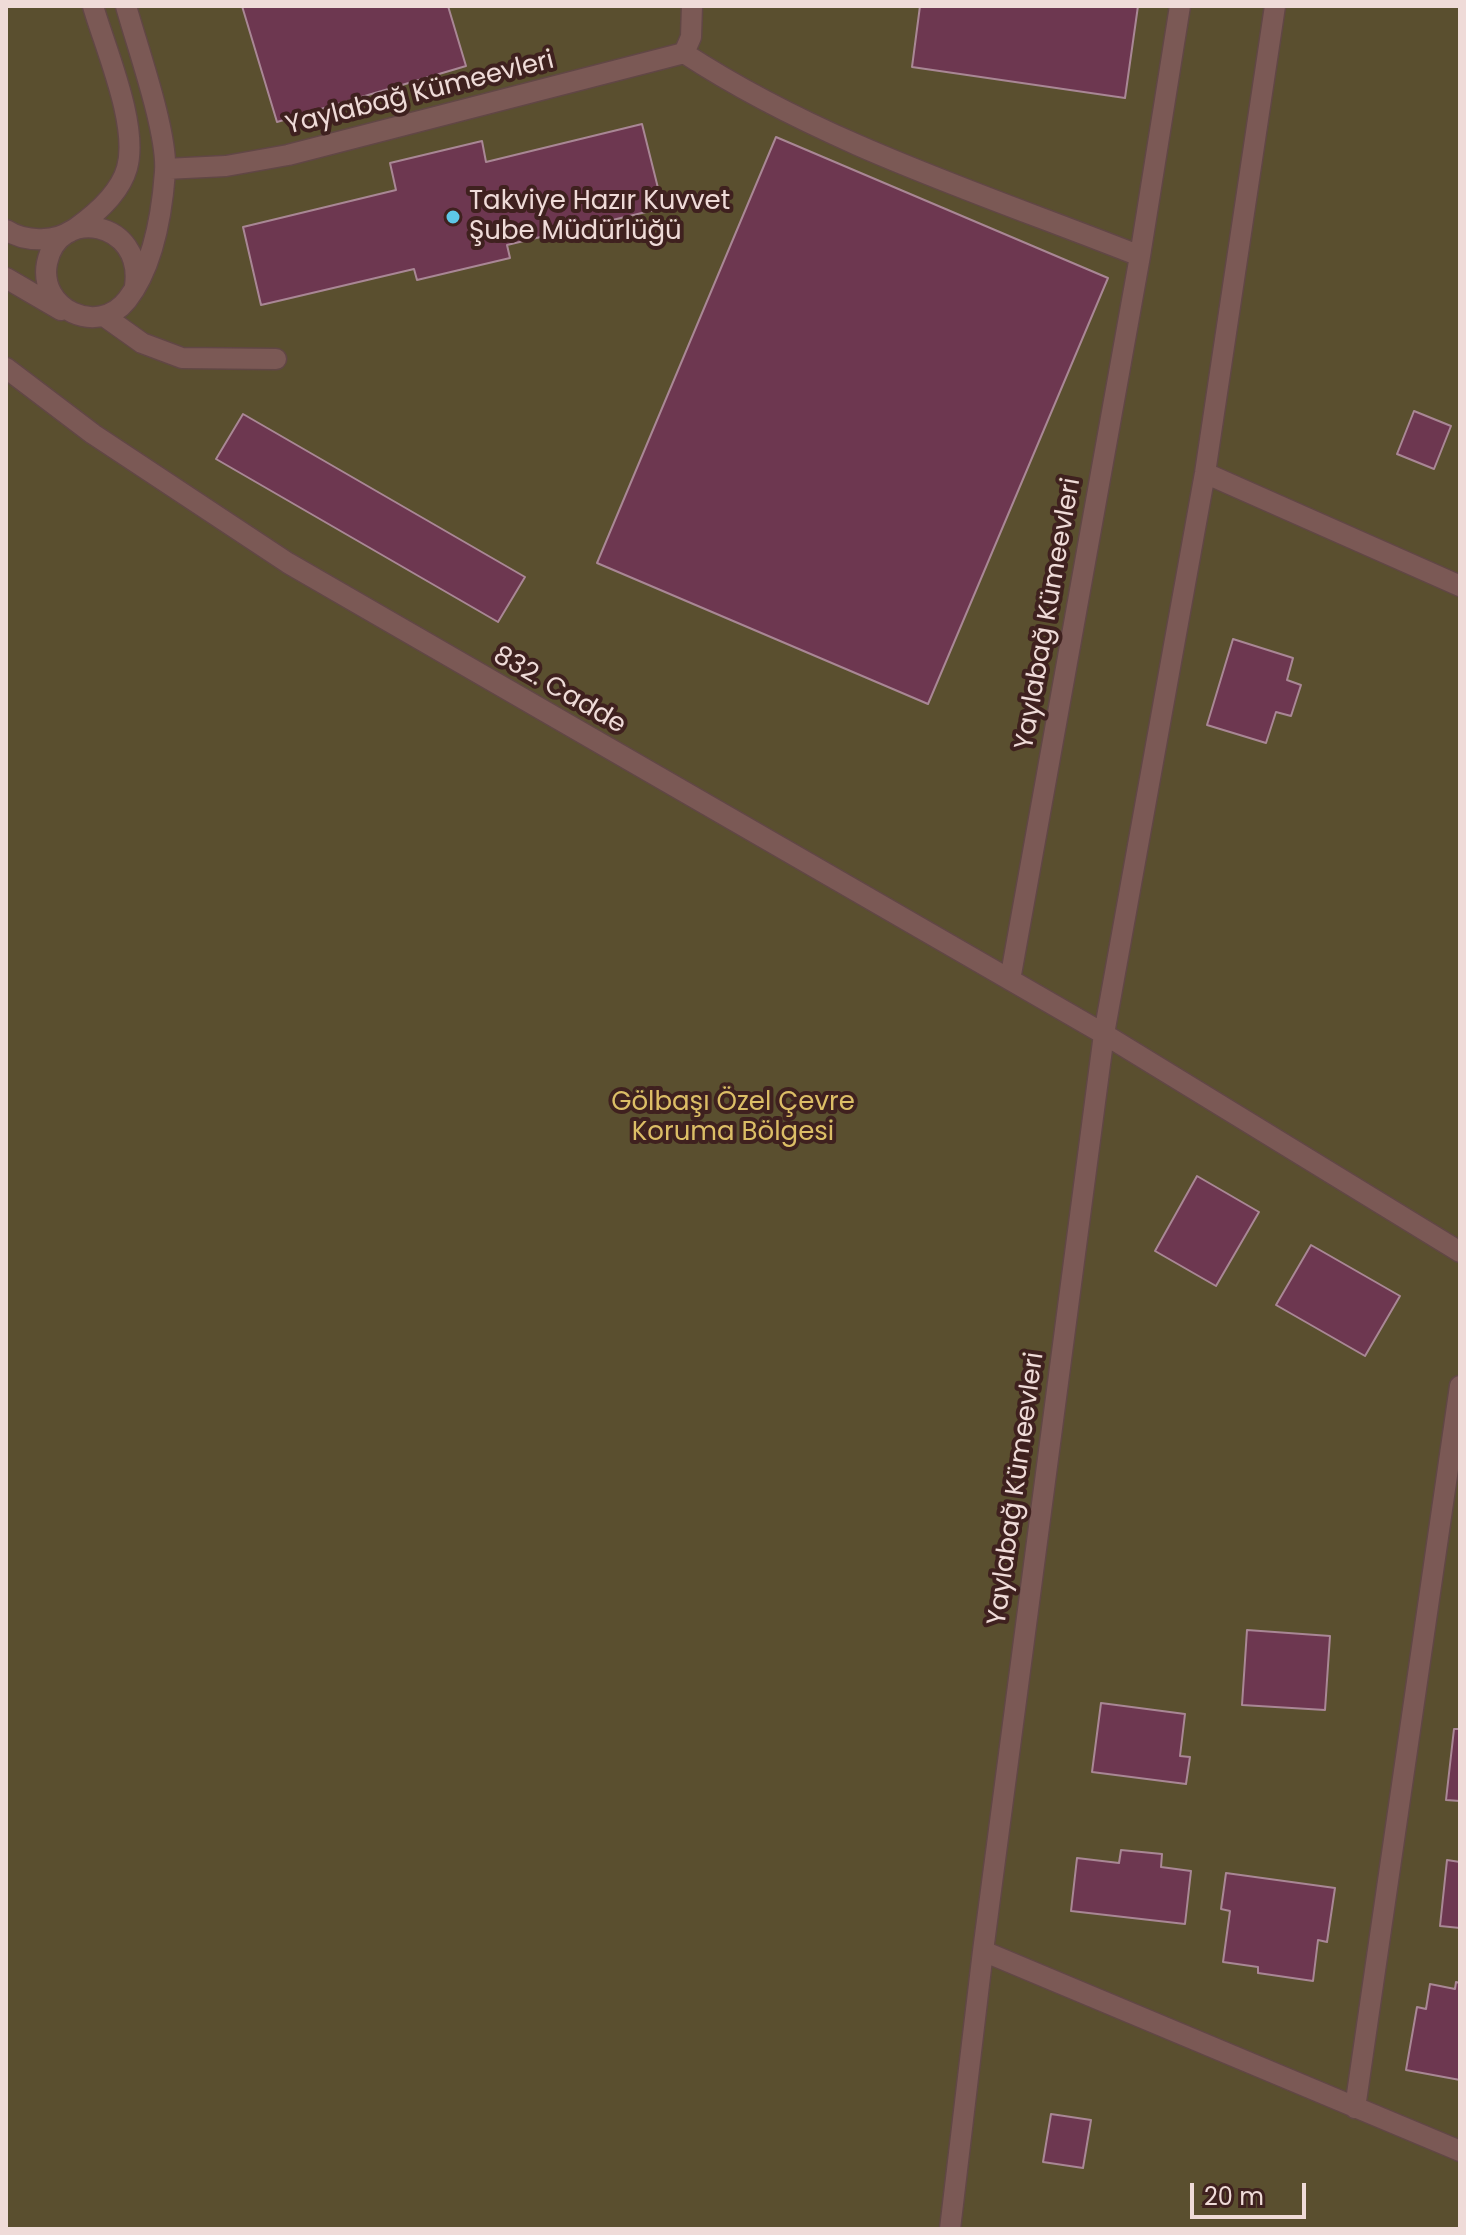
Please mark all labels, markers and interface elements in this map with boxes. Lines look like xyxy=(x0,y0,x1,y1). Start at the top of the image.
street label: Yaylabağ Kümeevleri xyxy=(283,46,557,142)
place label: Takviye Hazır Kuvvet Şube Müdürlüğü xyxy=(469,186,730,248)
marker: Takviye Hazır Kuvvet Şube Müdürlüğü xyxy=(444,208,462,226)
street label: Yaylabağ Kümeevleri xyxy=(1010,476,1088,752)
street label: 832. Cadde xyxy=(487,640,631,742)
park label: Gölbaşı Özel Çevre Koruma Bölgesi xyxy=(611,1087,855,1148)
street label: Yaylabağ Kümeevleri xyxy=(982,1350,1052,1628)
scale bar xyxy=(1194,2167,1310,2217)
text: 20 m xyxy=(1204,2180,1264,2213)

